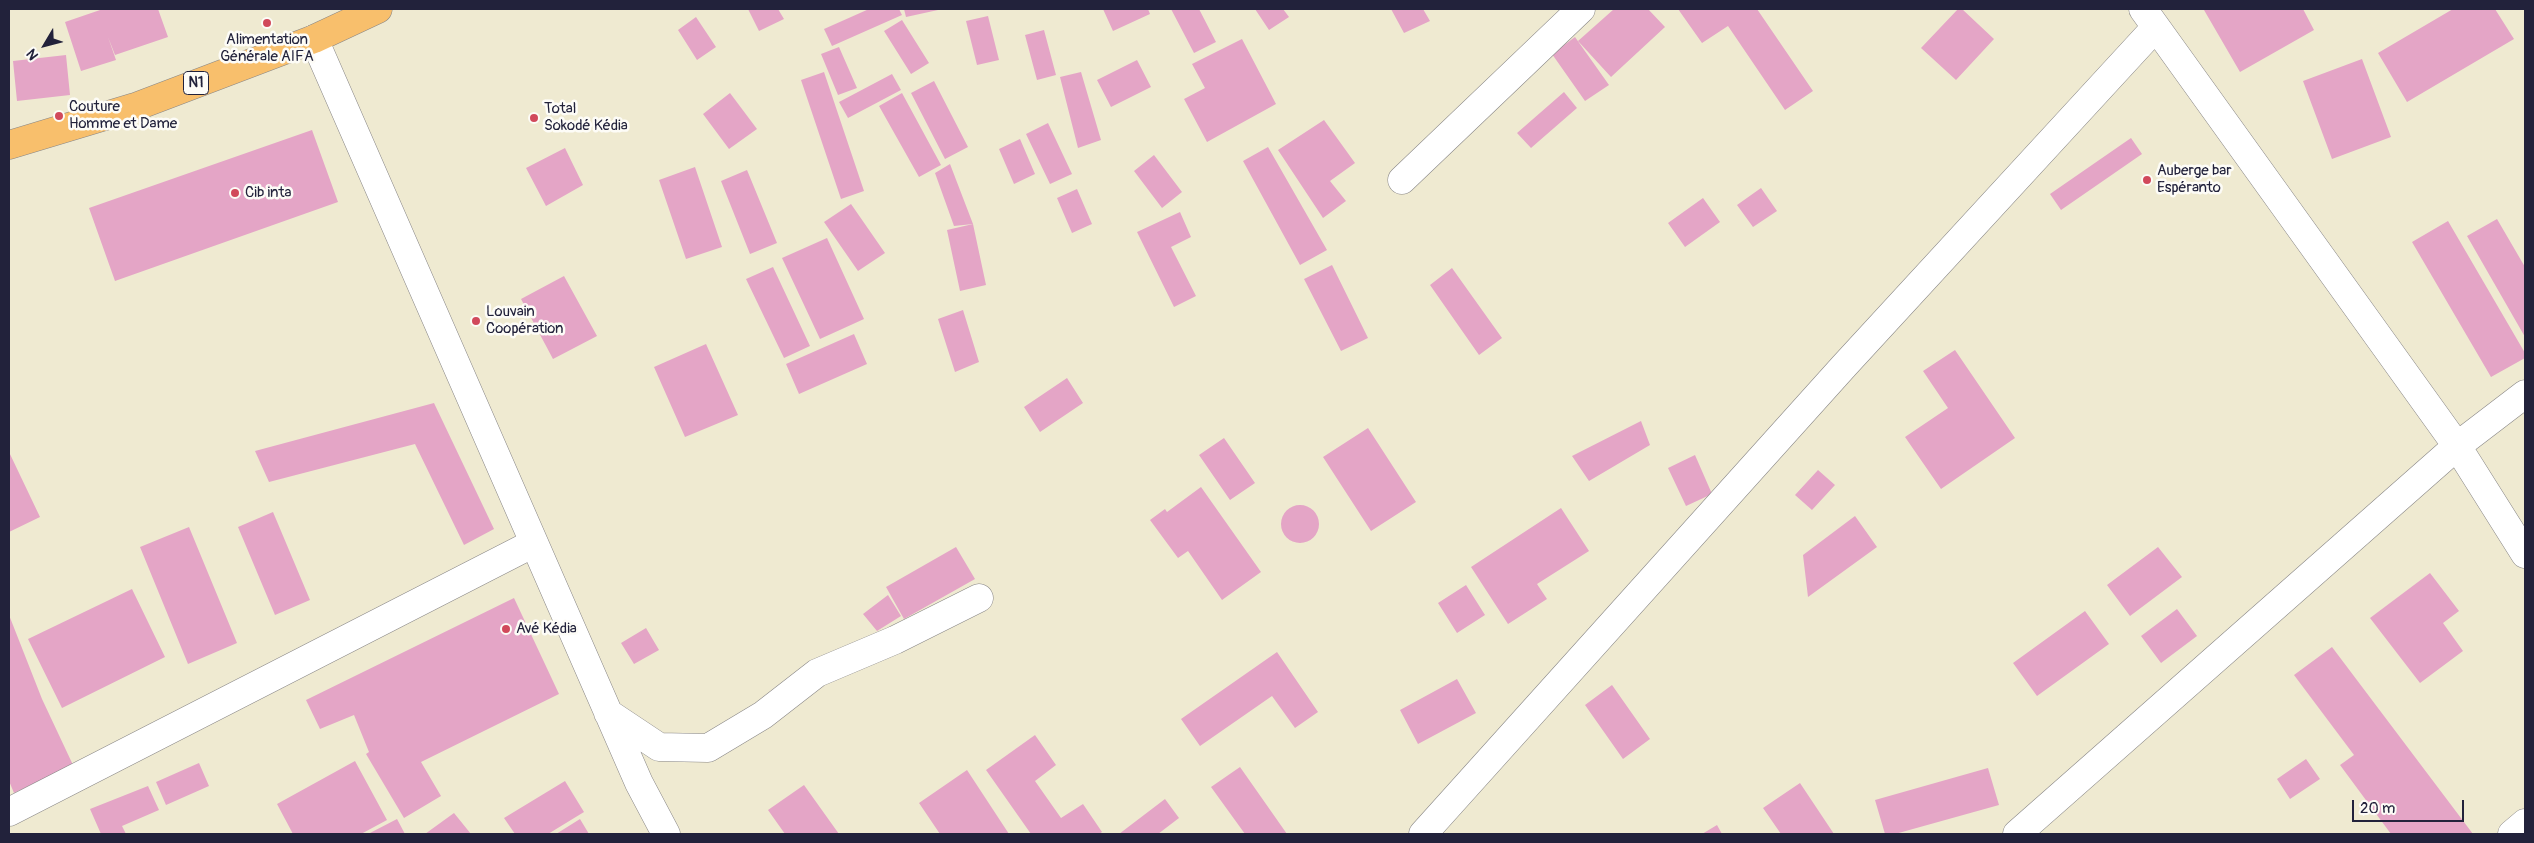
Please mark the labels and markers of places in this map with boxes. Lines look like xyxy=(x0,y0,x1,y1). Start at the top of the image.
marker: Alimentation Générale AIFA xyxy=(261,17,273,29)
place label: Alimentation Générale AIFA xyxy=(220,31,314,66)
place label: Couture Homme et Dame xyxy=(69,98,177,133)
place label: Total Sokodé Kédia xyxy=(544,100,628,135)
marker: Couture Homme et Dame xyxy=(53,110,65,122)
marker: Total Sokodé Kédia xyxy=(528,112,540,124)
place label: Auberge bar Espéranto xyxy=(2157,162,2232,197)
marker: Auberge bar Espéranto xyxy=(2141,174,2153,186)
place label: Cib inta xyxy=(245,184,291,202)
marker: Cib inta xyxy=(229,187,241,199)
place label: Louvain Coopération xyxy=(486,303,564,338)
marker: Louvain Coopération xyxy=(470,315,482,327)
place label: Avé Kédia xyxy=(516,620,577,638)
marker: Avé Kédia xyxy=(500,623,512,635)

